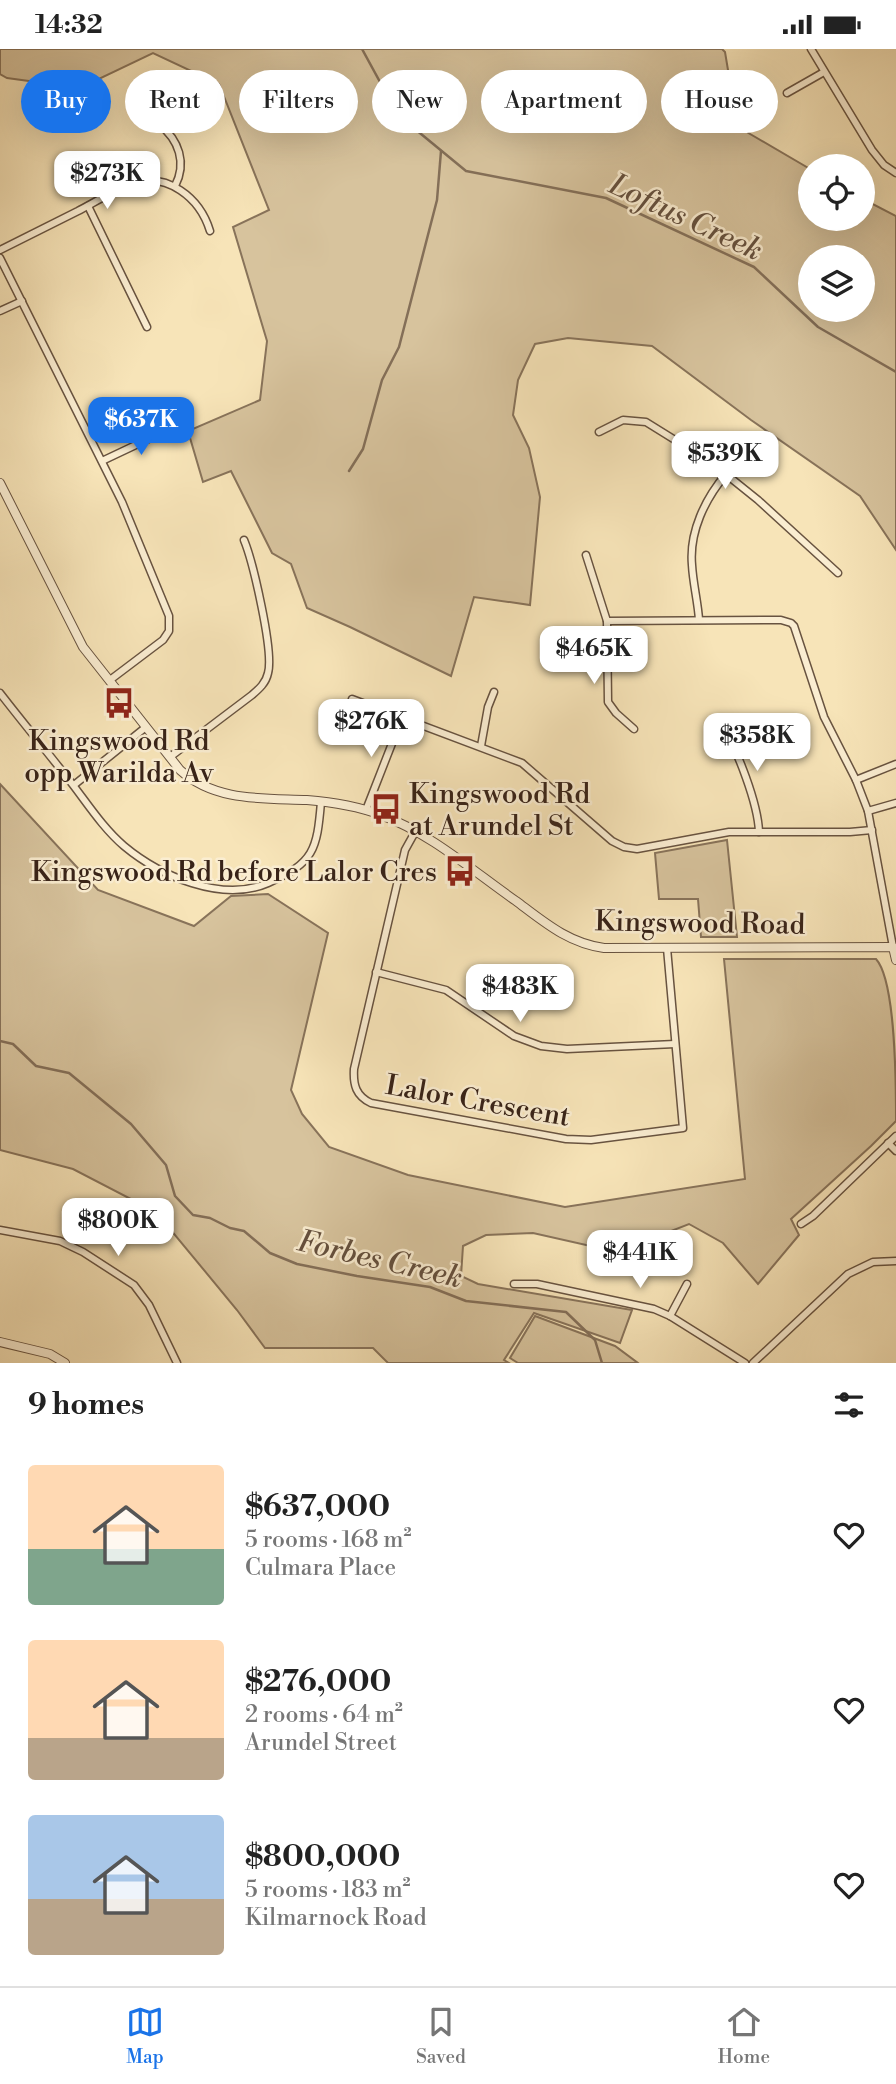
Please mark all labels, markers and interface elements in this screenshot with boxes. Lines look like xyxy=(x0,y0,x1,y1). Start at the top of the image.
text: 14:32 xyxy=(35,9,103,41)
chip: Buy xyxy=(21,70,111,133)
chip: Rent xyxy=(125,70,225,133)
chip: Filters xyxy=(239,70,358,133)
chip: New xyxy=(372,70,467,133)
chip: Apartment xyxy=(481,70,647,133)
chip: House xyxy=(661,70,778,133)
pin: $273K xyxy=(58,151,156,211)
map controls xyxy=(798,154,875,322)
button: locate xyxy=(798,154,875,231)
text: $273K xyxy=(70,160,144,188)
water label: Loftus Creek xyxy=(602,165,768,270)
button: layers xyxy=(798,245,875,322)
pin: $637K xyxy=(92,397,190,457)
text: $637K xyxy=(104,406,178,434)
pin: $539K xyxy=(676,431,774,491)
text: $539K xyxy=(688,440,762,468)
pin: $465K xyxy=(545,627,643,686)
text: $465K xyxy=(556,635,632,663)
bus stop icon: Kingswood Rd opp Warilda Av xyxy=(102,686,136,720)
pin: $276K xyxy=(322,699,420,759)
text: $276K xyxy=(334,708,408,736)
pin: $358K xyxy=(708,713,806,773)
text: $358K xyxy=(719,722,795,750)
place label: Kingswood Rd opp Warilda Av xyxy=(24,724,215,791)
place label: Kingswood Rd at Arundel St xyxy=(409,777,590,844)
bus stop icon: Kingswood Rd at Arundel St xyxy=(369,792,403,826)
bus stop icon: Kingswood Rd before Lalor Cres xyxy=(443,854,477,888)
place label: Kingswood Rd before Lalor Cres xyxy=(31,855,437,890)
street label: Kingswood Road xyxy=(594,904,806,943)
pin: $483K xyxy=(471,965,569,1024)
text: $483K xyxy=(482,973,558,1001)
street label: Lalor Crescent xyxy=(383,1068,573,1135)
pin: $800K xyxy=(69,1199,167,1258)
text: $800K xyxy=(78,1207,158,1235)
water label: Forbes Creek xyxy=(293,1223,466,1297)
pin: $441K xyxy=(591,1231,689,1290)
text: $441K xyxy=(603,1239,677,1267)
text: 9 homes xyxy=(28,1386,144,1424)
icon: filters xyxy=(830,1386,868,1424)
text: $637,000 xyxy=(245,1488,390,1526)
icon: home xyxy=(84,1493,168,1577)
icon: heart xyxy=(830,1516,868,1554)
text: 5 rooms · 168 m² xyxy=(245,1526,412,1554)
text: Culmara Place xyxy=(245,1554,396,1582)
text: $276,000 xyxy=(245,1663,391,1701)
icon: home xyxy=(84,1668,168,1752)
icon: heart xyxy=(830,1691,868,1729)
text: 2 rooms · 64 m² xyxy=(245,1701,403,1729)
text: Arundel Street xyxy=(245,1729,397,1757)
text: $800,000 xyxy=(245,1838,400,1876)
icon: home xyxy=(84,1843,168,1927)
icon: heart xyxy=(830,1866,868,1904)
text: 5 rooms · 183 m² xyxy=(245,1876,411,1904)
text: Kilmarnock Road xyxy=(245,1904,427,1932)
tab: Map xyxy=(126,2003,164,2069)
tab: Saved xyxy=(416,2003,466,2069)
tab: Home xyxy=(718,2003,770,2069)

